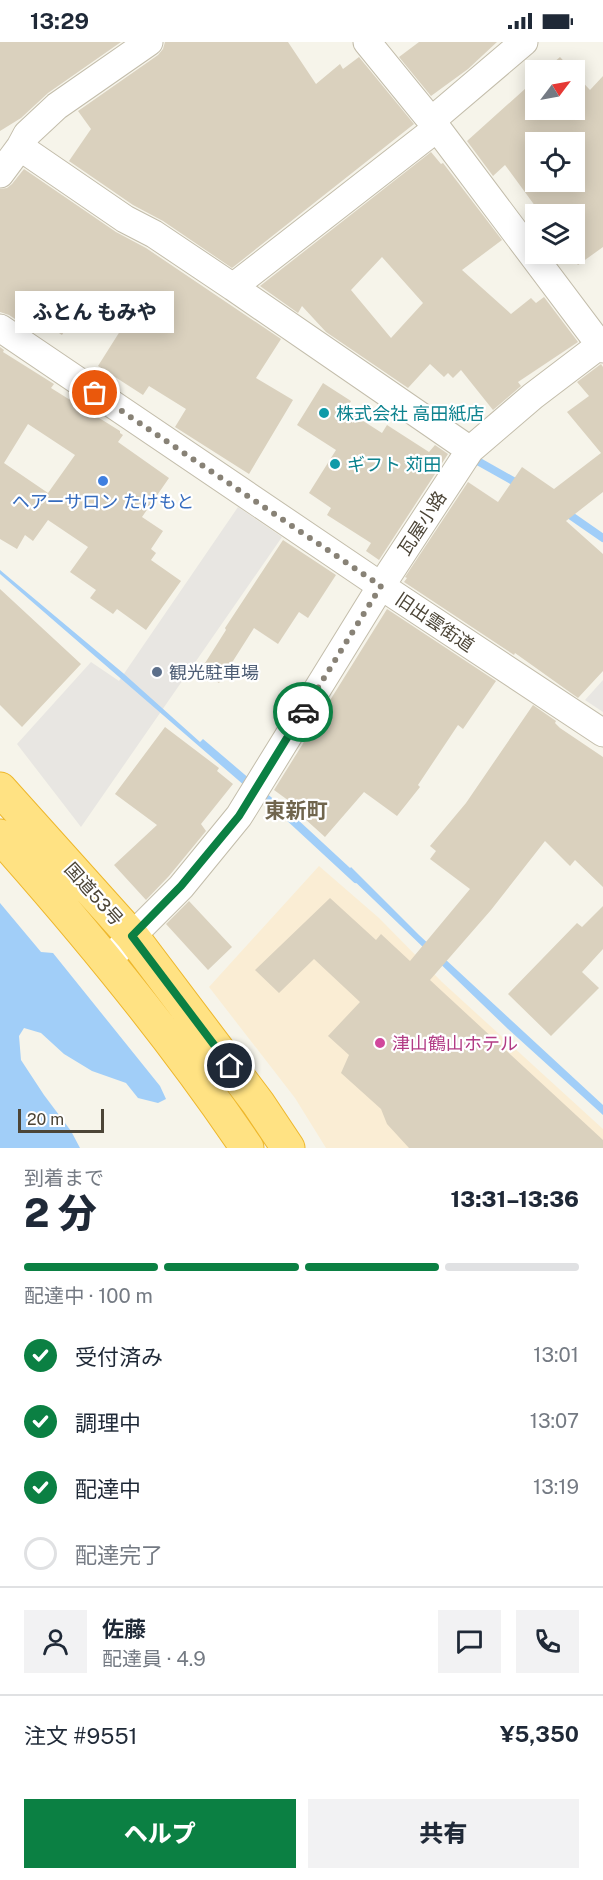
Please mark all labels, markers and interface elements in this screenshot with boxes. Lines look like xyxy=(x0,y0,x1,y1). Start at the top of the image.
text: 13:29 xyxy=(30,8,89,34)
north arrow xyxy=(525,60,585,120)
map controls xyxy=(525,60,585,264)
button: locate xyxy=(525,132,585,192)
button: layers xyxy=(525,204,585,264)
callout: ふとん もみや xyxy=(16,291,174,333)
text: ふとん もみや xyxy=(32,300,157,324)
pin xyxy=(69,367,120,418)
icon: bag xyxy=(78,376,111,409)
place label: 株式会社 高田紙店 xyxy=(336,403,484,424)
marker: 株式会社 高田紙店 xyxy=(317,406,331,420)
place label: ギフト 苅田 xyxy=(347,454,441,475)
marker: ギフト 苅田 xyxy=(328,457,342,471)
marker: ヘアーサロン たけもと xyxy=(96,474,110,488)
street label: 瓦屋小路 xyxy=(394,487,450,559)
place label: ヘアーサロン たけもと xyxy=(12,491,194,512)
street label: 旧出雲街道 xyxy=(392,588,478,656)
place label: 観光駐車場 xyxy=(169,662,259,683)
marker: 観光駐車場 xyxy=(150,665,164,679)
courier xyxy=(273,682,333,742)
icon: car xyxy=(287,696,320,729)
district label: 東新町 xyxy=(265,798,328,823)
street label: 国道53号 xyxy=(60,858,128,930)
place label: 津山鶴山ホテル xyxy=(392,1033,518,1054)
marker: 津山鶴山ホテル xyxy=(373,1036,387,1050)
pin xyxy=(204,1040,255,1091)
icon: home xyxy=(213,1049,246,1082)
scale bar xyxy=(18,1106,104,1134)
text: 20 m xyxy=(27,1110,64,1129)
text: 到着まで xyxy=(24,1166,104,1190)
text: 13:31–13:36 xyxy=(451,1186,579,1212)
text: 2 分 xyxy=(24,1190,97,1236)
text: 配達中 · 100 m xyxy=(24,1284,153,1308)
icon: check xyxy=(24,1339,57,1372)
text: 13:01 xyxy=(533,1343,579,1367)
text: 受付済み xyxy=(75,1344,163,1370)
icon: check xyxy=(24,1405,57,1438)
text: 13:07 xyxy=(530,1409,579,1433)
text: 調理中 xyxy=(75,1410,141,1436)
icon: check xyxy=(24,1471,57,1504)
text: 13:19 xyxy=(533,1475,579,1499)
text: 配達中 xyxy=(75,1476,141,1502)
text: 配達完了 xyxy=(75,1542,163,1568)
button: person xyxy=(24,1610,87,1673)
button: chat xyxy=(438,1610,501,1673)
button: phone xyxy=(516,1610,579,1673)
text: 佐藤 xyxy=(102,1616,146,1642)
text: 配達員 · 4.9 xyxy=(102,1647,206,1671)
text: ¥5,350 xyxy=(500,1721,579,1747)
text: 注文 #9551 xyxy=(24,1723,138,1749)
button: ヘルプ xyxy=(24,1799,296,1868)
button: 共有 xyxy=(308,1799,579,1868)

